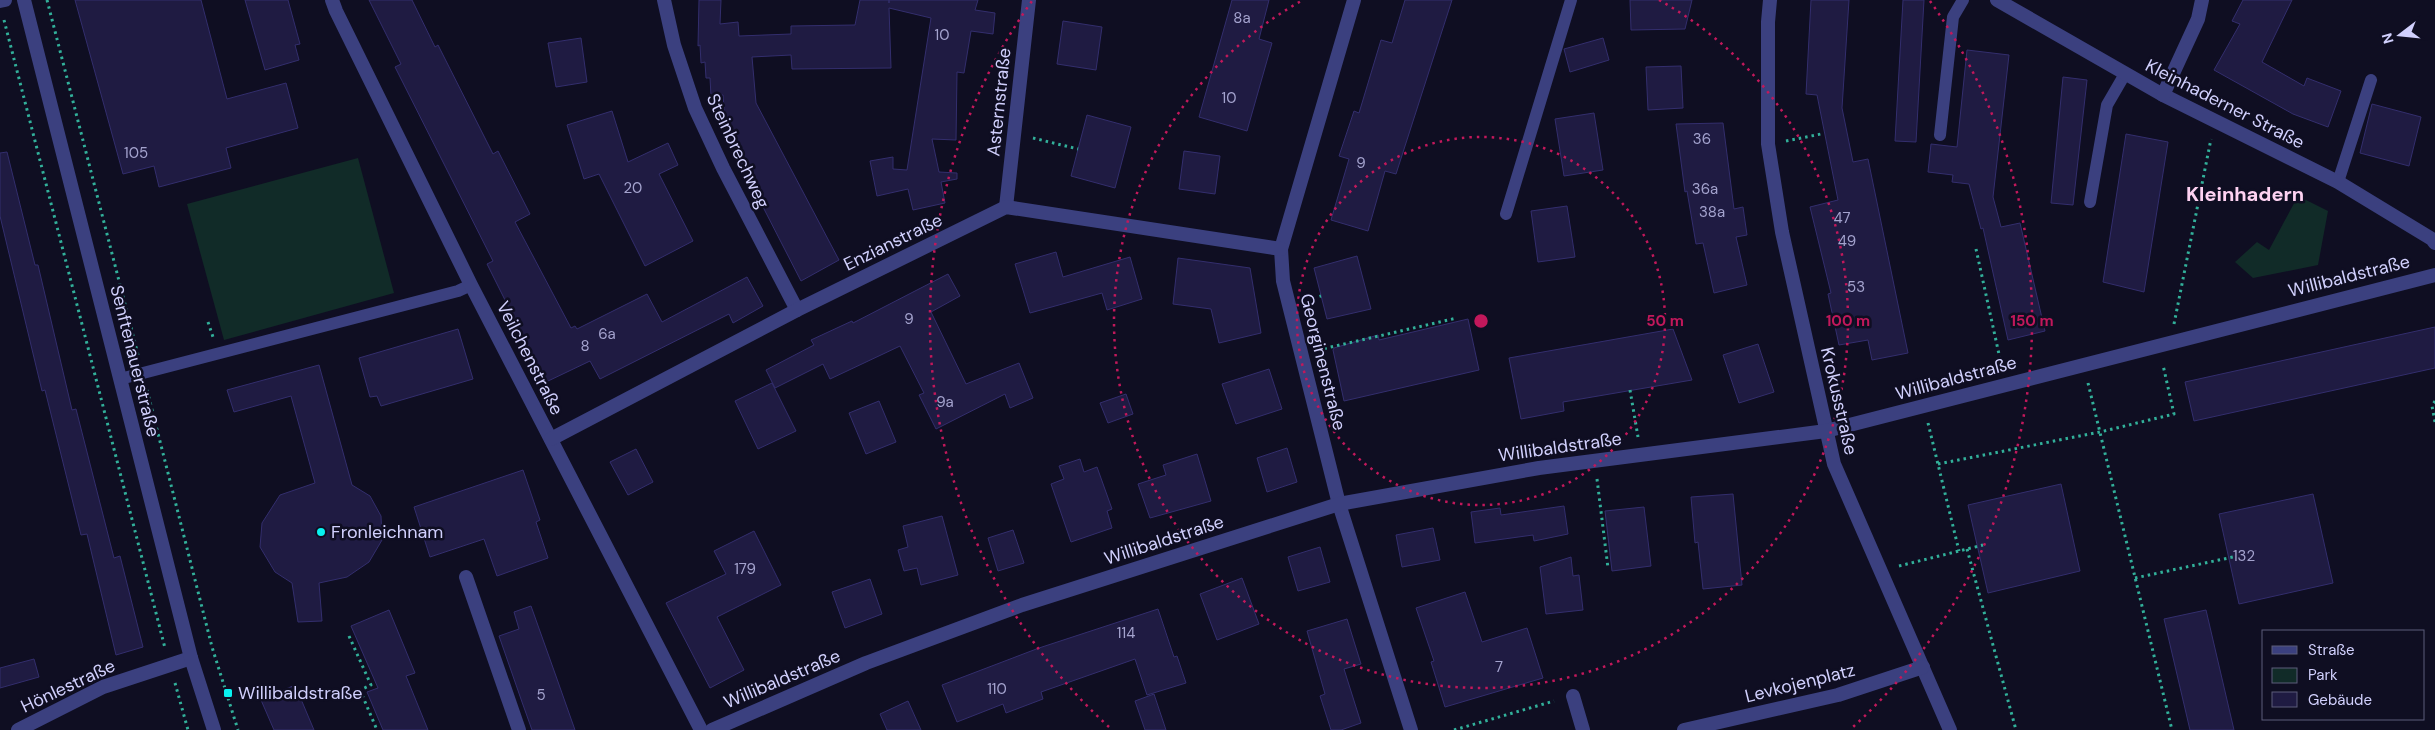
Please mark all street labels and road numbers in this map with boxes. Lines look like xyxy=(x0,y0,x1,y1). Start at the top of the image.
street label: Asternstraße xyxy=(981,47,1017,157)
street label: Kleinhaderner Straße xyxy=(2141,53,2309,155)
street label: Steinbrechweg xyxy=(701,90,775,212)
street label: Enzianstraße xyxy=(840,208,946,276)
street label: Willibaldstraße xyxy=(2286,249,2412,303)
street label: Senftenauerstraße xyxy=(105,283,165,439)
street label: Georginenstraße xyxy=(1294,291,1352,433)
street label: Veilchenstraße xyxy=(491,297,569,419)
street label: Krokusstraße xyxy=(1815,345,1863,457)
street label: Willibaldstraße xyxy=(1893,350,2019,406)
street label: Willibaldstraße xyxy=(1497,426,1623,468)
street label: Willibaldstraße xyxy=(1101,509,1227,571)
street label: Willibaldstraße xyxy=(720,644,844,714)
street label: Hönlestraße xyxy=(17,654,119,718)
street label: Levkojenplatz xyxy=(1742,658,1858,708)

